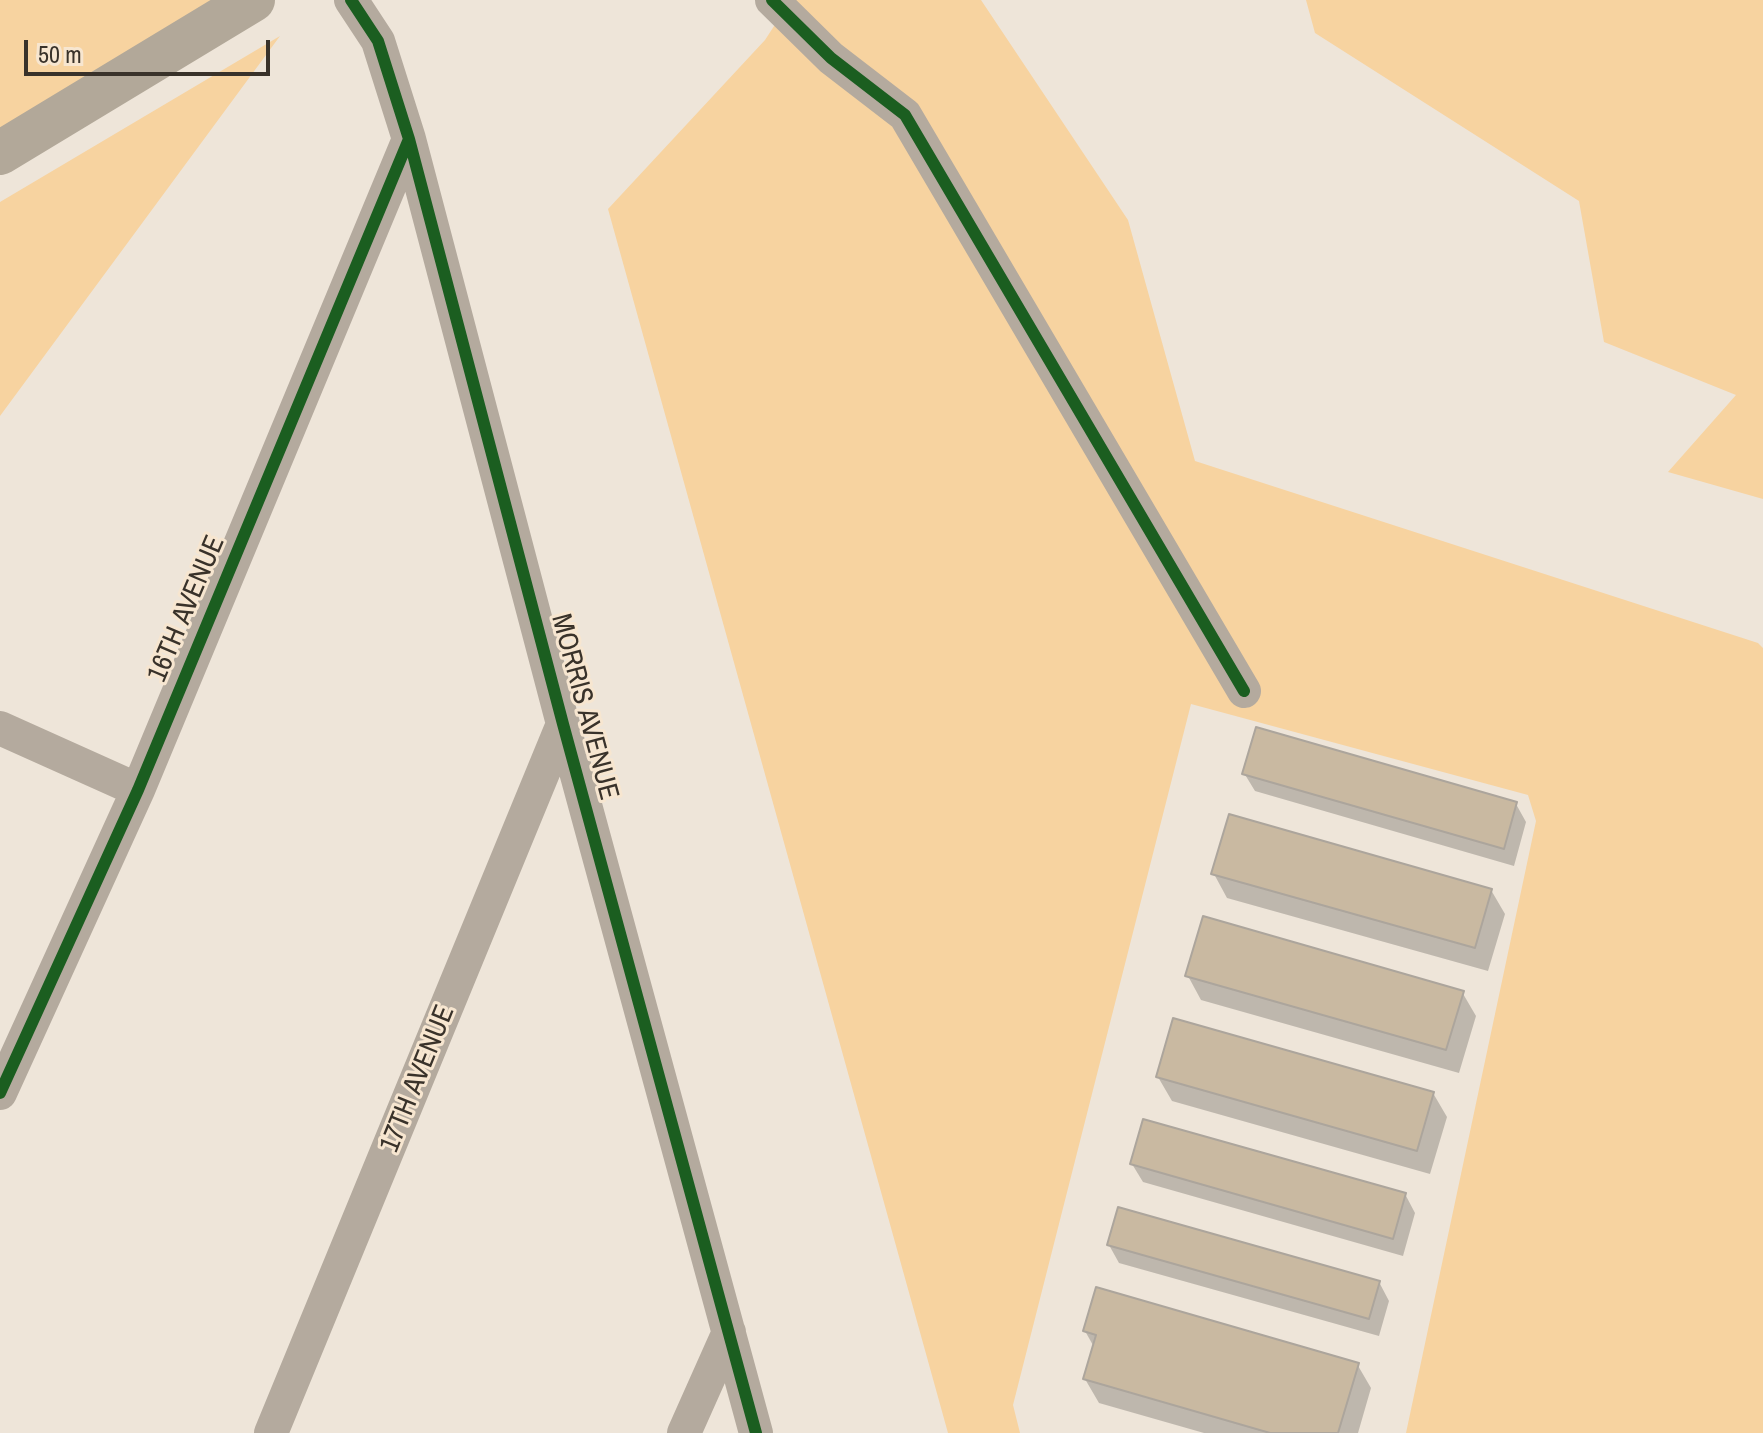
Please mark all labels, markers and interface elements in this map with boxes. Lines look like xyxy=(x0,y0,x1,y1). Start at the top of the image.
scale bar xyxy=(28,24,274,74)
text: 50 m xyxy=(38,38,82,70)
street label: 16TH AVENUE xyxy=(141,531,233,687)
street label: MORRIS AVENUE xyxy=(543,610,625,804)
street label: 17TH AVENUE xyxy=(373,1001,463,1157)

